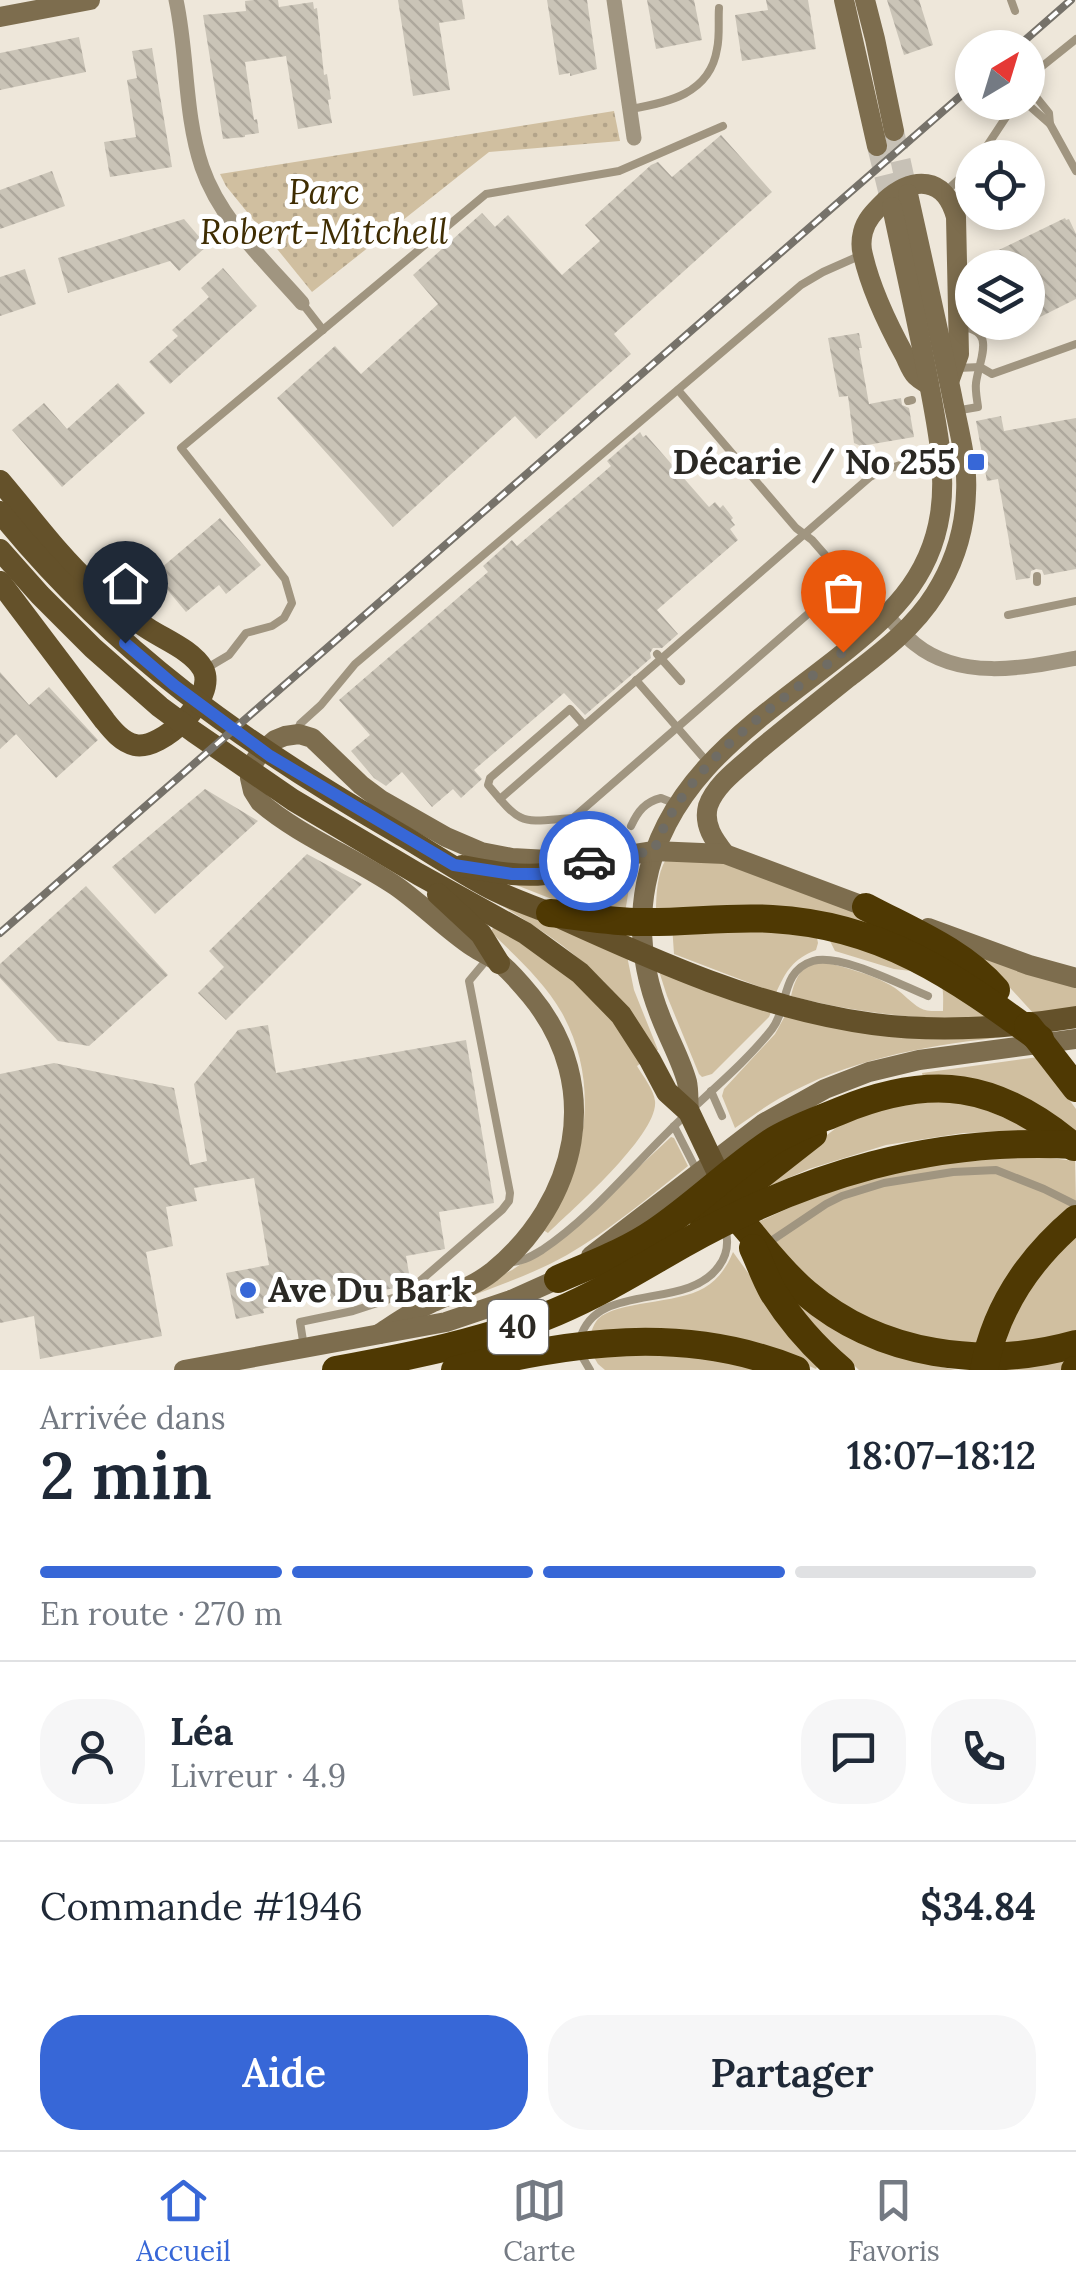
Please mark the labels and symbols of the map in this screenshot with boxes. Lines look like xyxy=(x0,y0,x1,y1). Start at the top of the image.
north arrow xyxy=(955,30,1045,120)
park label: Parc Robert-Mitchell xyxy=(200,169,448,254)
place label: Décarie / No 255 xyxy=(673,439,956,484)
marker: Décarie / No 255 xyxy=(965,451,987,473)
pin xyxy=(83,541,168,644)
pin xyxy=(801,550,886,653)
courier xyxy=(539,811,639,911)
place label: Ave Du Bark xyxy=(268,1267,472,1312)
marker: Ave Du Bark xyxy=(237,1279,259,1301)
road number: 40 xyxy=(488,1300,548,1354)

